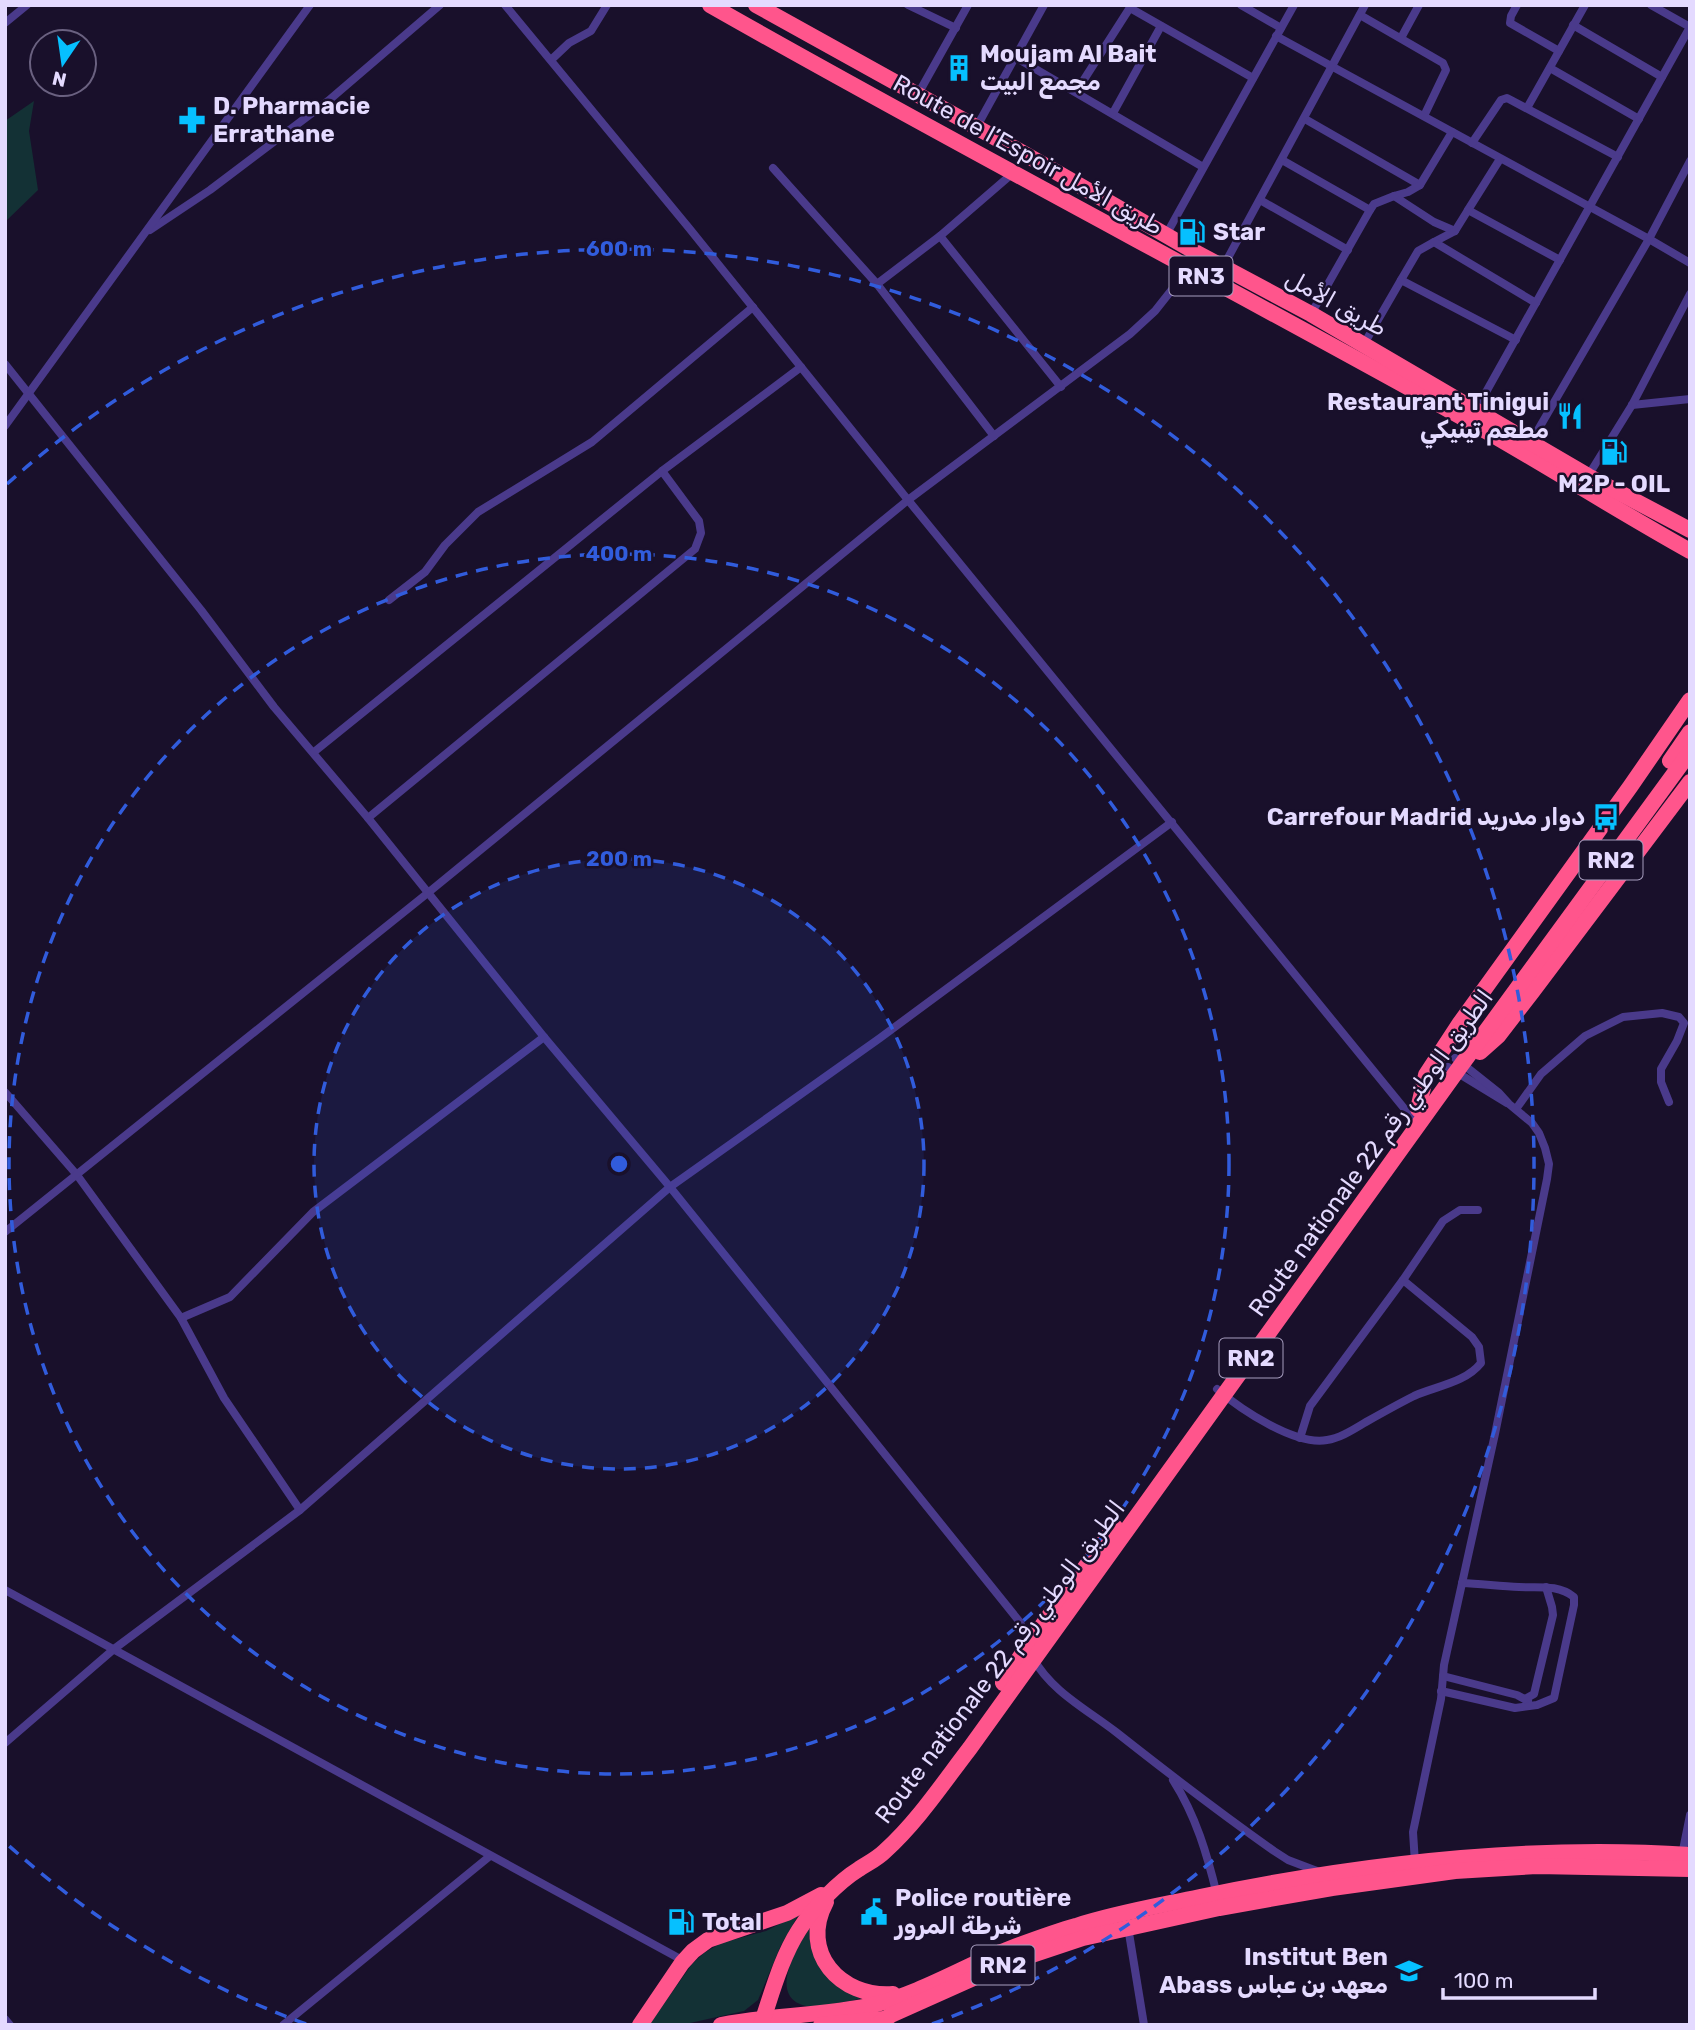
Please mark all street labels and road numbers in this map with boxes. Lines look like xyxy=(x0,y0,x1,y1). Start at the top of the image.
street label: Route de l’Espoir طريق الأمل xyxy=(888,69,1168,241)
road number: RN3 xyxy=(1170,256,1232,296)
street label: طريق الأمل xyxy=(1280,264,1392,342)
road number: RN2 xyxy=(1580,840,1642,880)
street label: Route nationale 22 الطريق الوطني رقم xyxy=(1243,984,1502,1324)
road number: RN2 xyxy=(1220,1338,1282,1378)
street label: Route nationale 22 الطريق الوطني رقم xyxy=(869,1495,1134,1831)
road number: RN2 xyxy=(972,1946,1034,1984)

